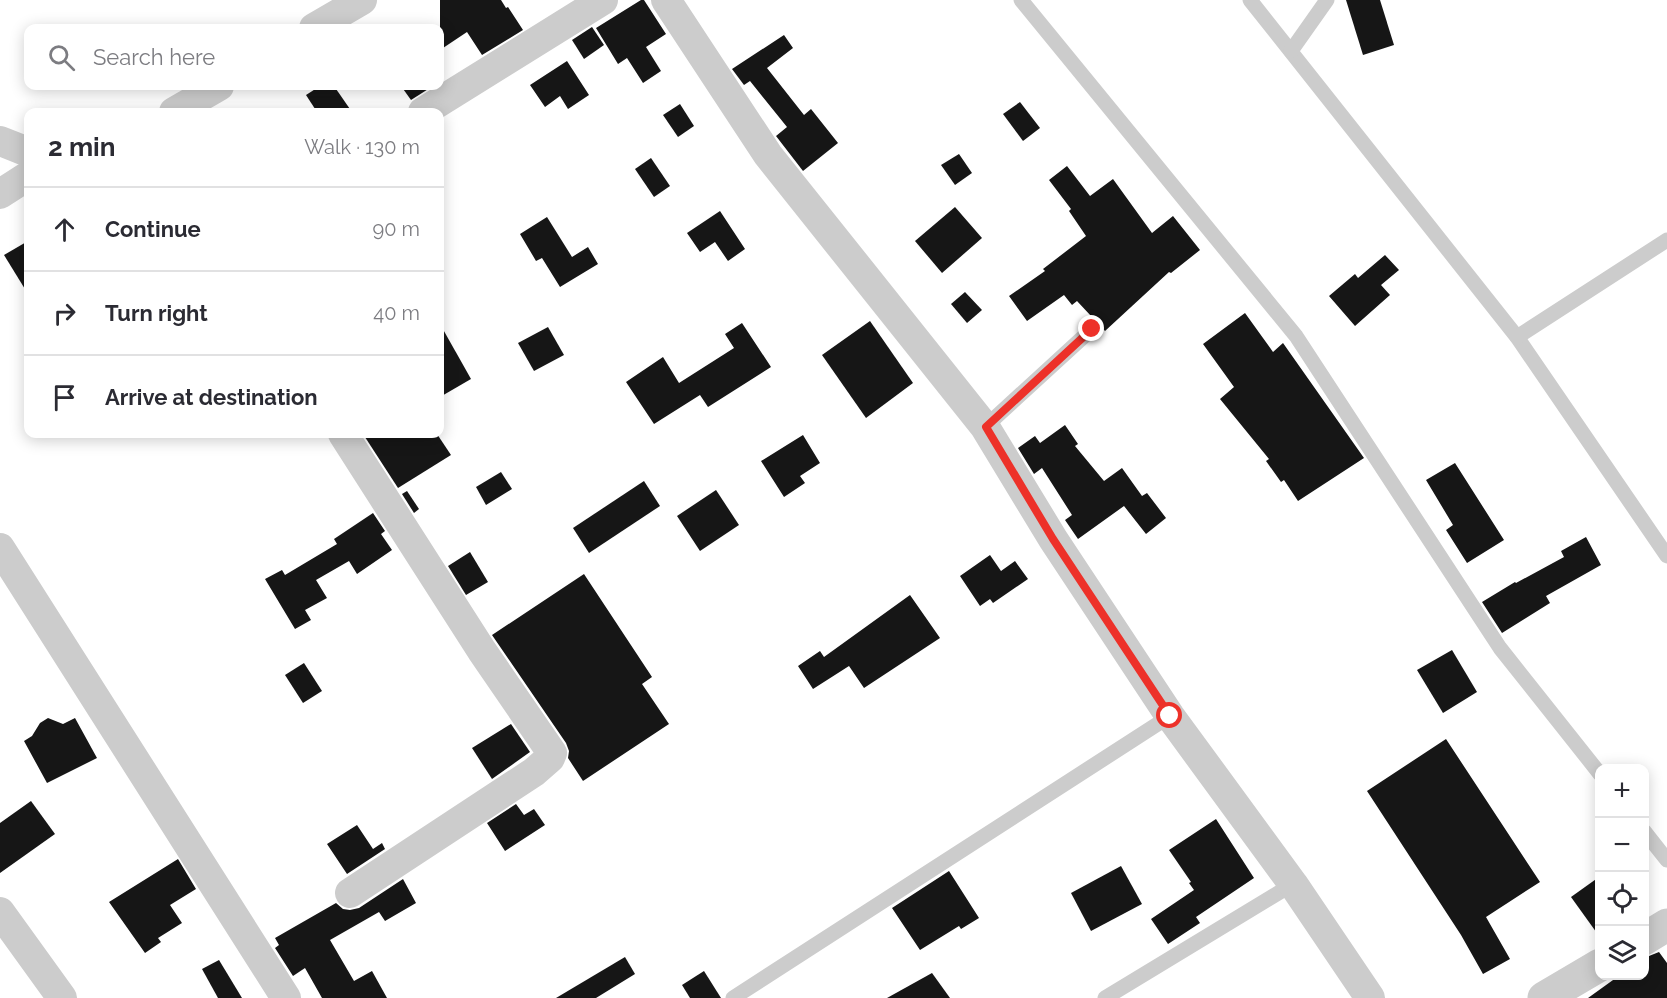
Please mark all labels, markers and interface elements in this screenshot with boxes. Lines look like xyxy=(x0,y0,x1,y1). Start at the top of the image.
search box xyxy=(24,24,444,90)
icon: search xyxy=(45,41,78,74)
text: Search here xyxy=(93,44,215,70)
text: 2 min xyxy=(48,132,115,162)
text: Walk · 130 m xyxy=(304,135,420,159)
icon: ahead xyxy=(48,213,81,246)
text: Continue xyxy=(105,216,201,242)
text: 90 m xyxy=(373,217,420,241)
icon: right xyxy=(48,297,81,330)
text: Turn right xyxy=(105,300,208,326)
text: 40 m xyxy=(373,301,420,325)
route end xyxy=(1078,315,1104,341)
icon: arrive xyxy=(48,381,81,414)
text: Arrive at destination xyxy=(105,384,318,410)
route start xyxy=(1156,702,1182,728)
map controls xyxy=(1595,764,1649,980)
button: + xyxy=(1595,764,1649,818)
button: − xyxy=(1595,818,1649,872)
button: locate xyxy=(1595,872,1649,926)
button: layers xyxy=(1595,926,1649,980)

